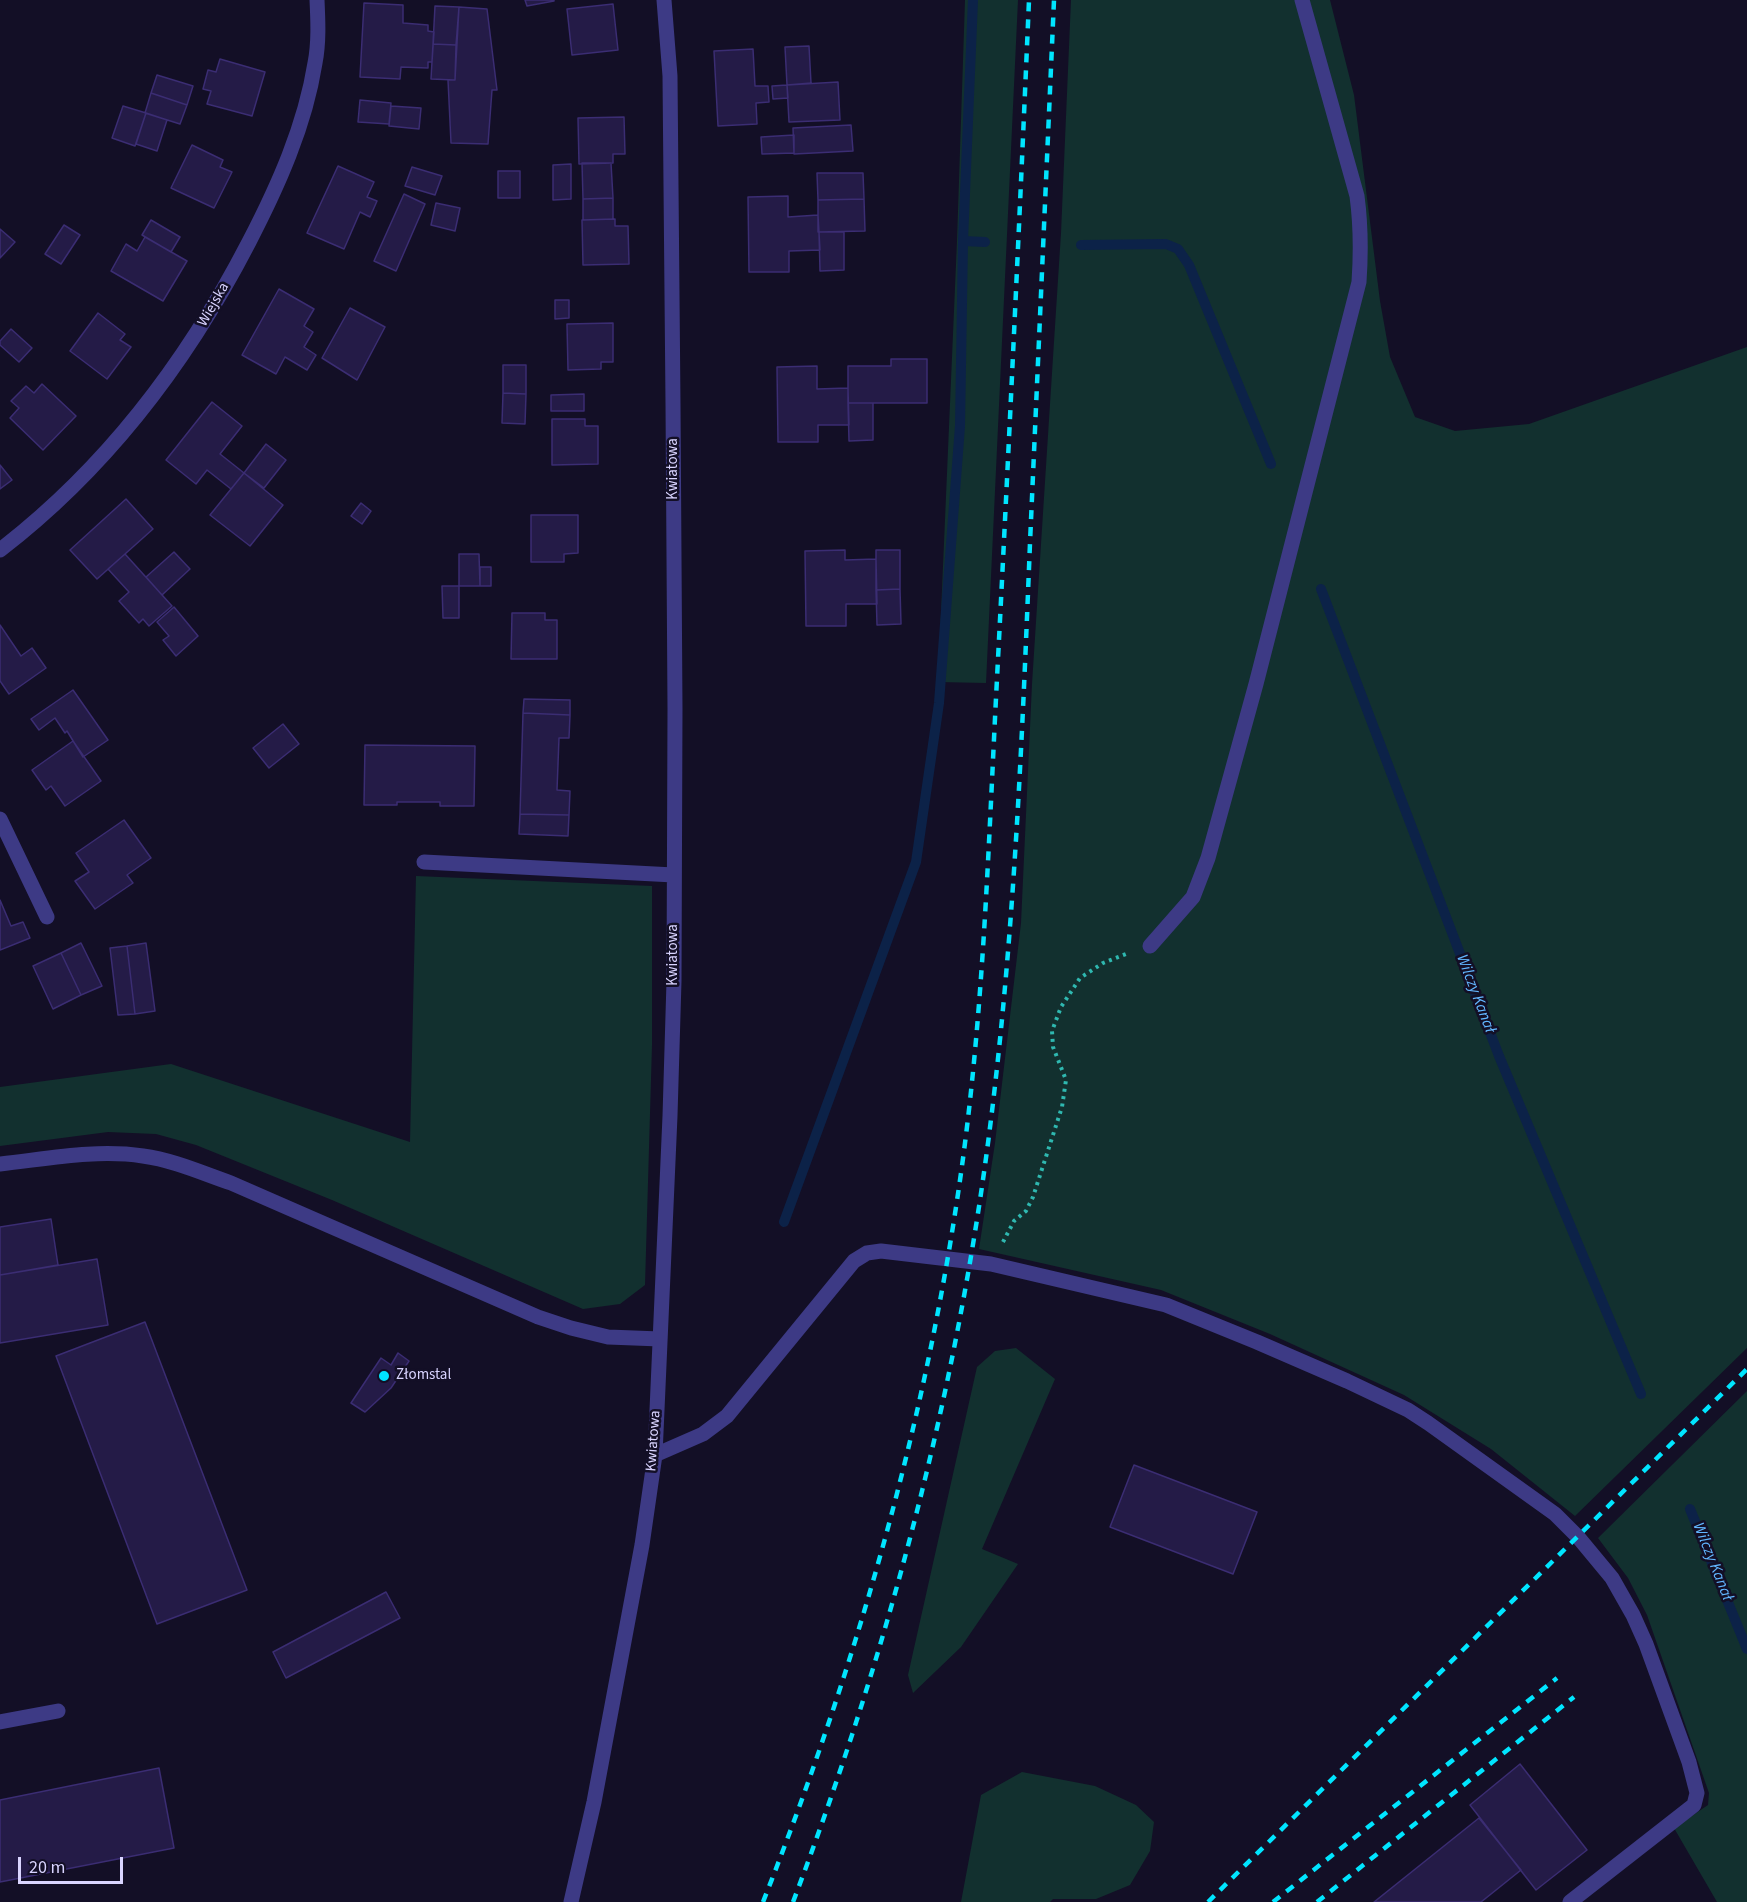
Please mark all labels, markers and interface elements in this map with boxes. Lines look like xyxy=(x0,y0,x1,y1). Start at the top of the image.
street label: Wiejska xyxy=(194,280,234,330)
street label: Kwiatowa xyxy=(665,438,683,500)
street label: Kwiatowa xyxy=(665,924,683,986)
water label: Wilczy Kanał xyxy=(1451,952,1499,1036)
place label: Złomstal xyxy=(396,1367,451,1385)
marker: Złomstal xyxy=(377,1369,391,1383)
street label: Kwiatowa xyxy=(643,1410,665,1472)
water label: Wilczy Kanał xyxy=(1688,1520,1736,1604)
scale bar xyxy=(21,1845,126,1883)
text: 20 m xyxy=(29,1855,65,1880)

